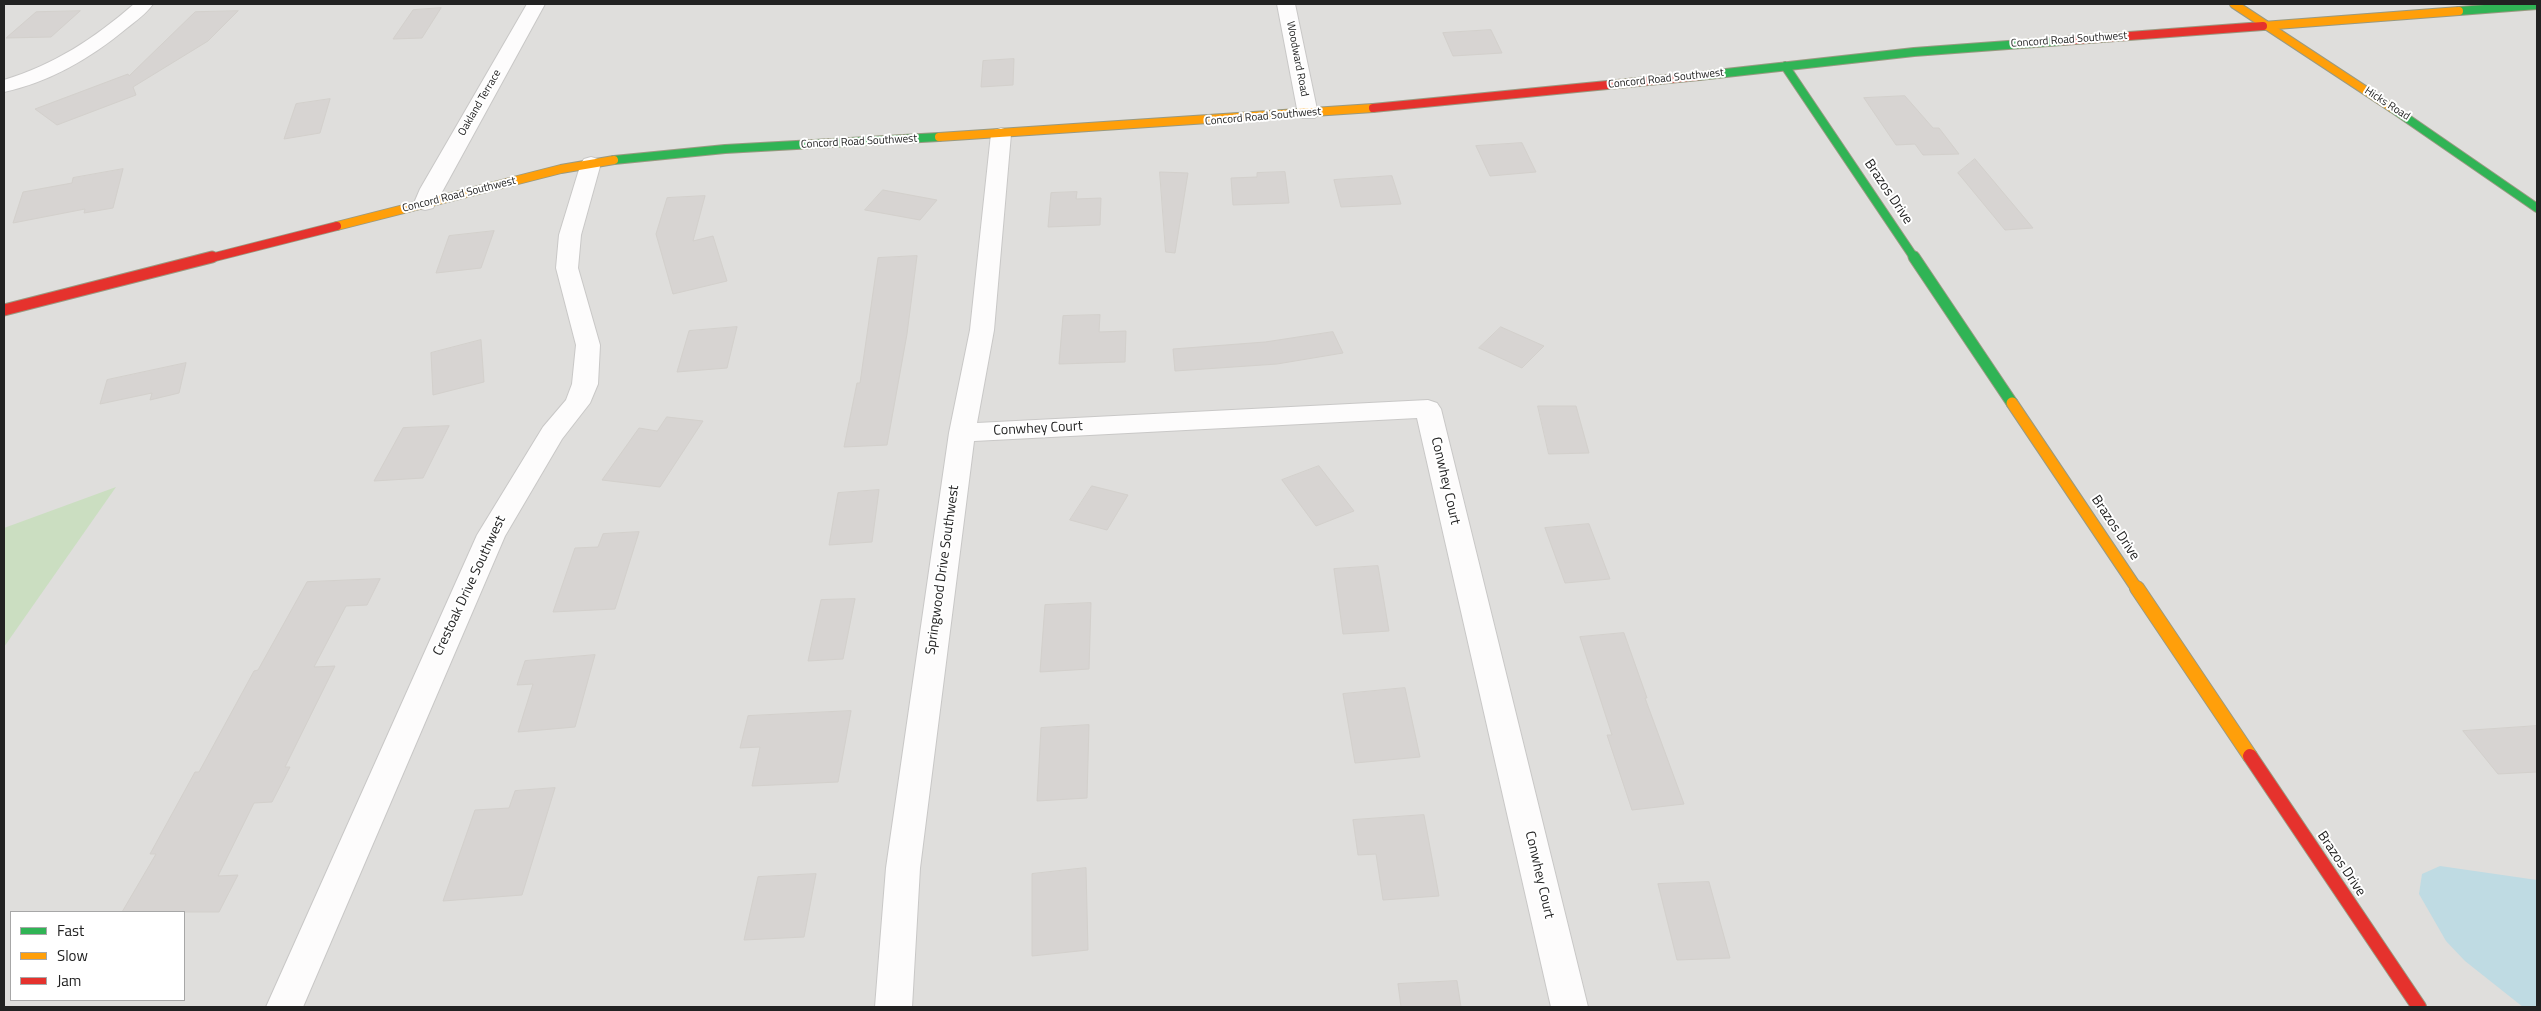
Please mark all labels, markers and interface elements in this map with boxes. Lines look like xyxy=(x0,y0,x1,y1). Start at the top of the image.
street label: Woodward Road xyxy=(1283,20,1311,98)
street label: Concord Road Southwest xyxy=(2010,29,2128,51)
street label: Concord Road Southwest xyxy=(1607,66,1725,92)
street label: Oakland Terrace xyxy=(456,68,504,138)
street label: Hicks Road xyxy=(2362,85,2412,123)
street label: Concord Road Southwest xyxy=(1204,105,1322,129)
street label: Concord Road Southwest xyxy=(801,132,917,152)
street label: Brazos Drive xyxy=(1860,156,1916,228)
street label: Concord Road Southwest xyxy=(401,175,517,215)
street label: Conwhey Court xyxy=(993,418,1083,440)
street label: Conwhey Court xyxy=(1427,436,1463,526)
street label: Springwood Drive Southwest xyxy=(923,484,963,656)
street label: Brazos Drive xyxy=(2087,492,2143,564)
street label: Crestoak Drive Southwest xyxy=(430,513,510,659)
street label: Brazos Drive xyxy=(2313,828,2369,900)
street label: Conwhey Court xyxy=(1521,830,1557,920)
legend xyxy=(10,911,185,1001)
text: Fast xyxy=(57,919,84,942)
text: Slow xyxy=(57,944,88,967)
text: Jam xyxy=(57,969,81,992)

